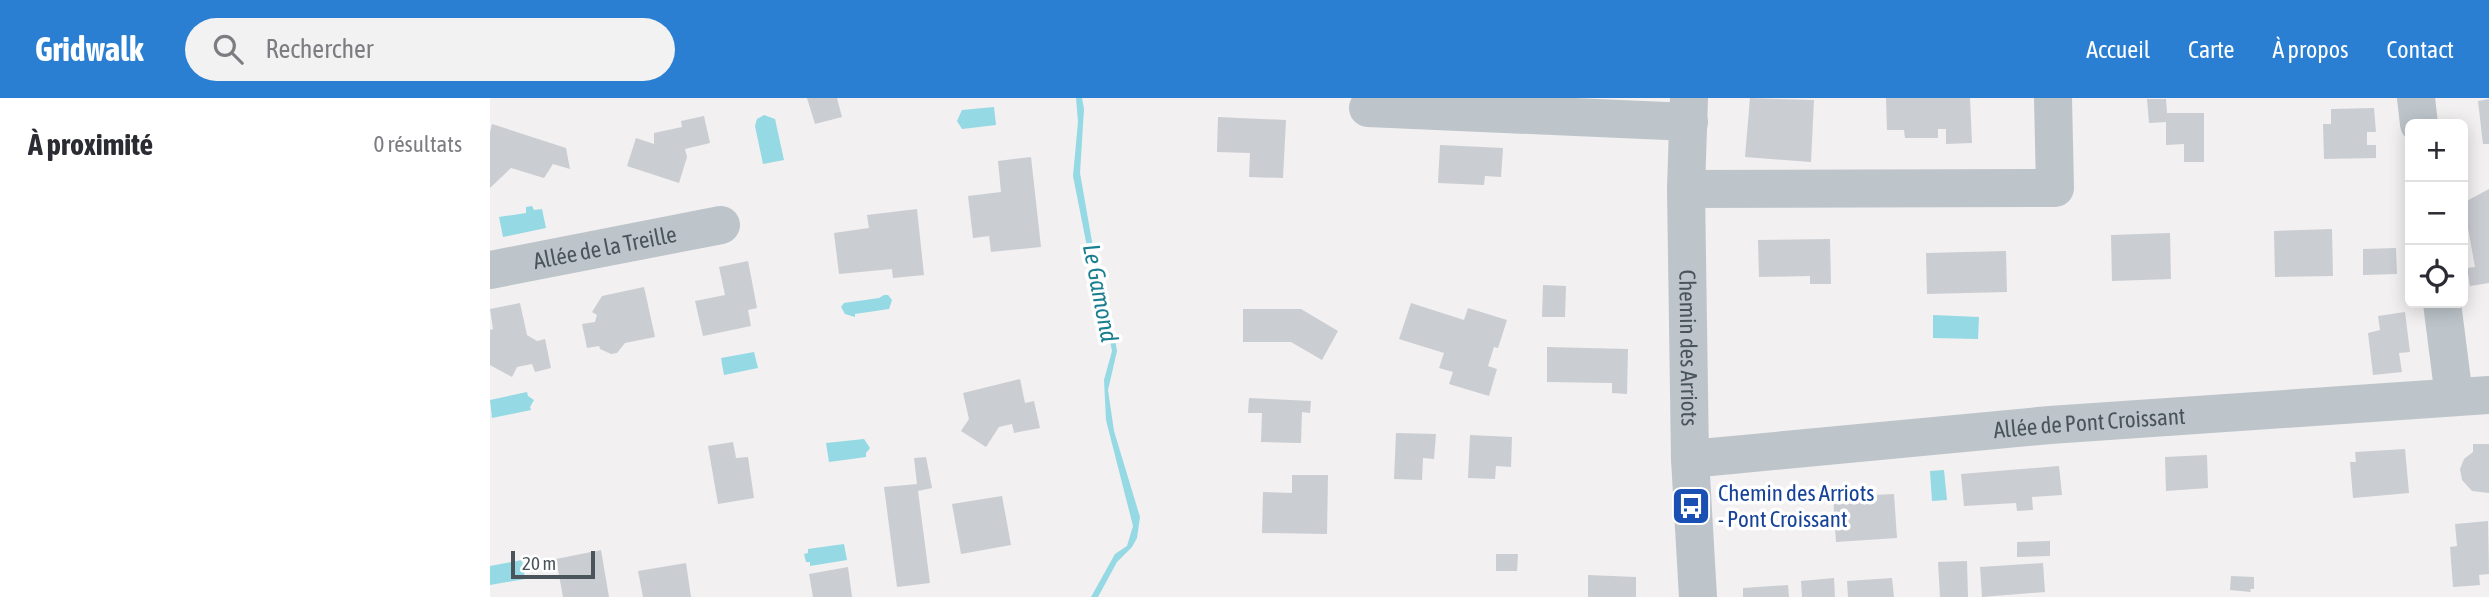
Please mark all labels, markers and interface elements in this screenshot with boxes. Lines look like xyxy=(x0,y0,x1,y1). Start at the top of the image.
search box xyxy=(185,18,675,81)
text: Gridwalk xyxy=(35,30,143,68)
icon: search xyxy=(209,30,247,68)
text: Rechercher xyxy=(265,34,374,64)
text: Accueil xyxy=(2086,36,2150,63)
text: Carte xyxy=(2188,36,2234,63)
text: À propos xyxy=(2272,36,2348,63)
text: Contact xyxy=(2386,36,2454,63)
map controls xyxy=(2405,119,2468,308)
button: + xyxy=(2405,119,2468,182)
text: À proximité xyxy=(28,127,153,161)
text: 0 résultats xyxy=(373,131,462,157)
button: − xyxy=(2405,182,2468,245)
street label: Allée de la Treille xyxy=(531,221,679,274)
water label: Le Gamond xyxy=(1078,242,1123,344)
button: locate xyxy=(2405,245,2468,308)
street label: Chemin des Arriots xyxy=(1674,269,1703,426)
street label: Allée de Pont Croissant xyxy=(1992,403,2186,443)
place label: Chemin des Arriots - Pont Croissant xyxy=(1718,480,1874,532)
bus stop icon: Chemin des Arriots - Pont Croissant xyxy=(1670,485,1712,527)
scale bar xyxy=(511,548,595,580)
text: 20 m xyxy=(522,552,556,574)

